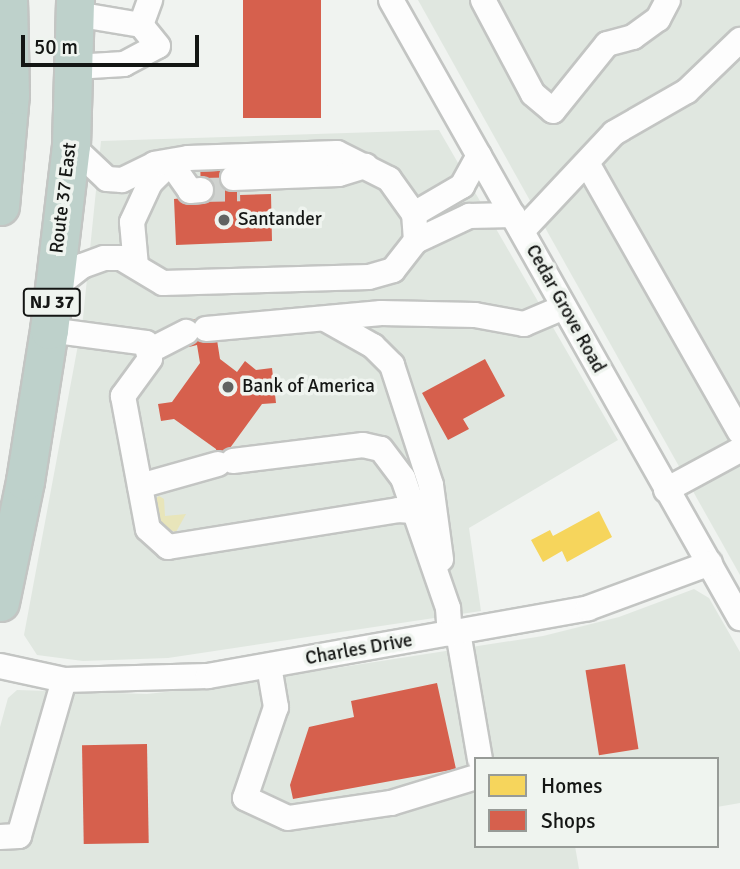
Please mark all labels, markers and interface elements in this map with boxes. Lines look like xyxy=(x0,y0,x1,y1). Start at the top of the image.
scale bar xyxy=(24,21,203,65)
text: 50 m xyxy=(34,34,78,60)
street label: Route 37 East xyxy=(46,141,82,255)
place label: Santander xyxy=(238,209,322,231)
marker: Santander xyxy=(216,212,232,228)
street label: Cedar Grove Road xyxy=(520,241,610,377)
road number: NJ 37 xyxy=(22,288,82,316)
place label: Bank of America xyxy=(242,376,375,398)
marker: Bank of America xyxy=(220,379,236,395)
street label: Charles Drive xyxy=(304,629,414,671)
legend xyxy=(474,757,719,848)
text: Homes xyxy=(541,773,603,799)
text: Shops xyxy=(541,808,595,834)

